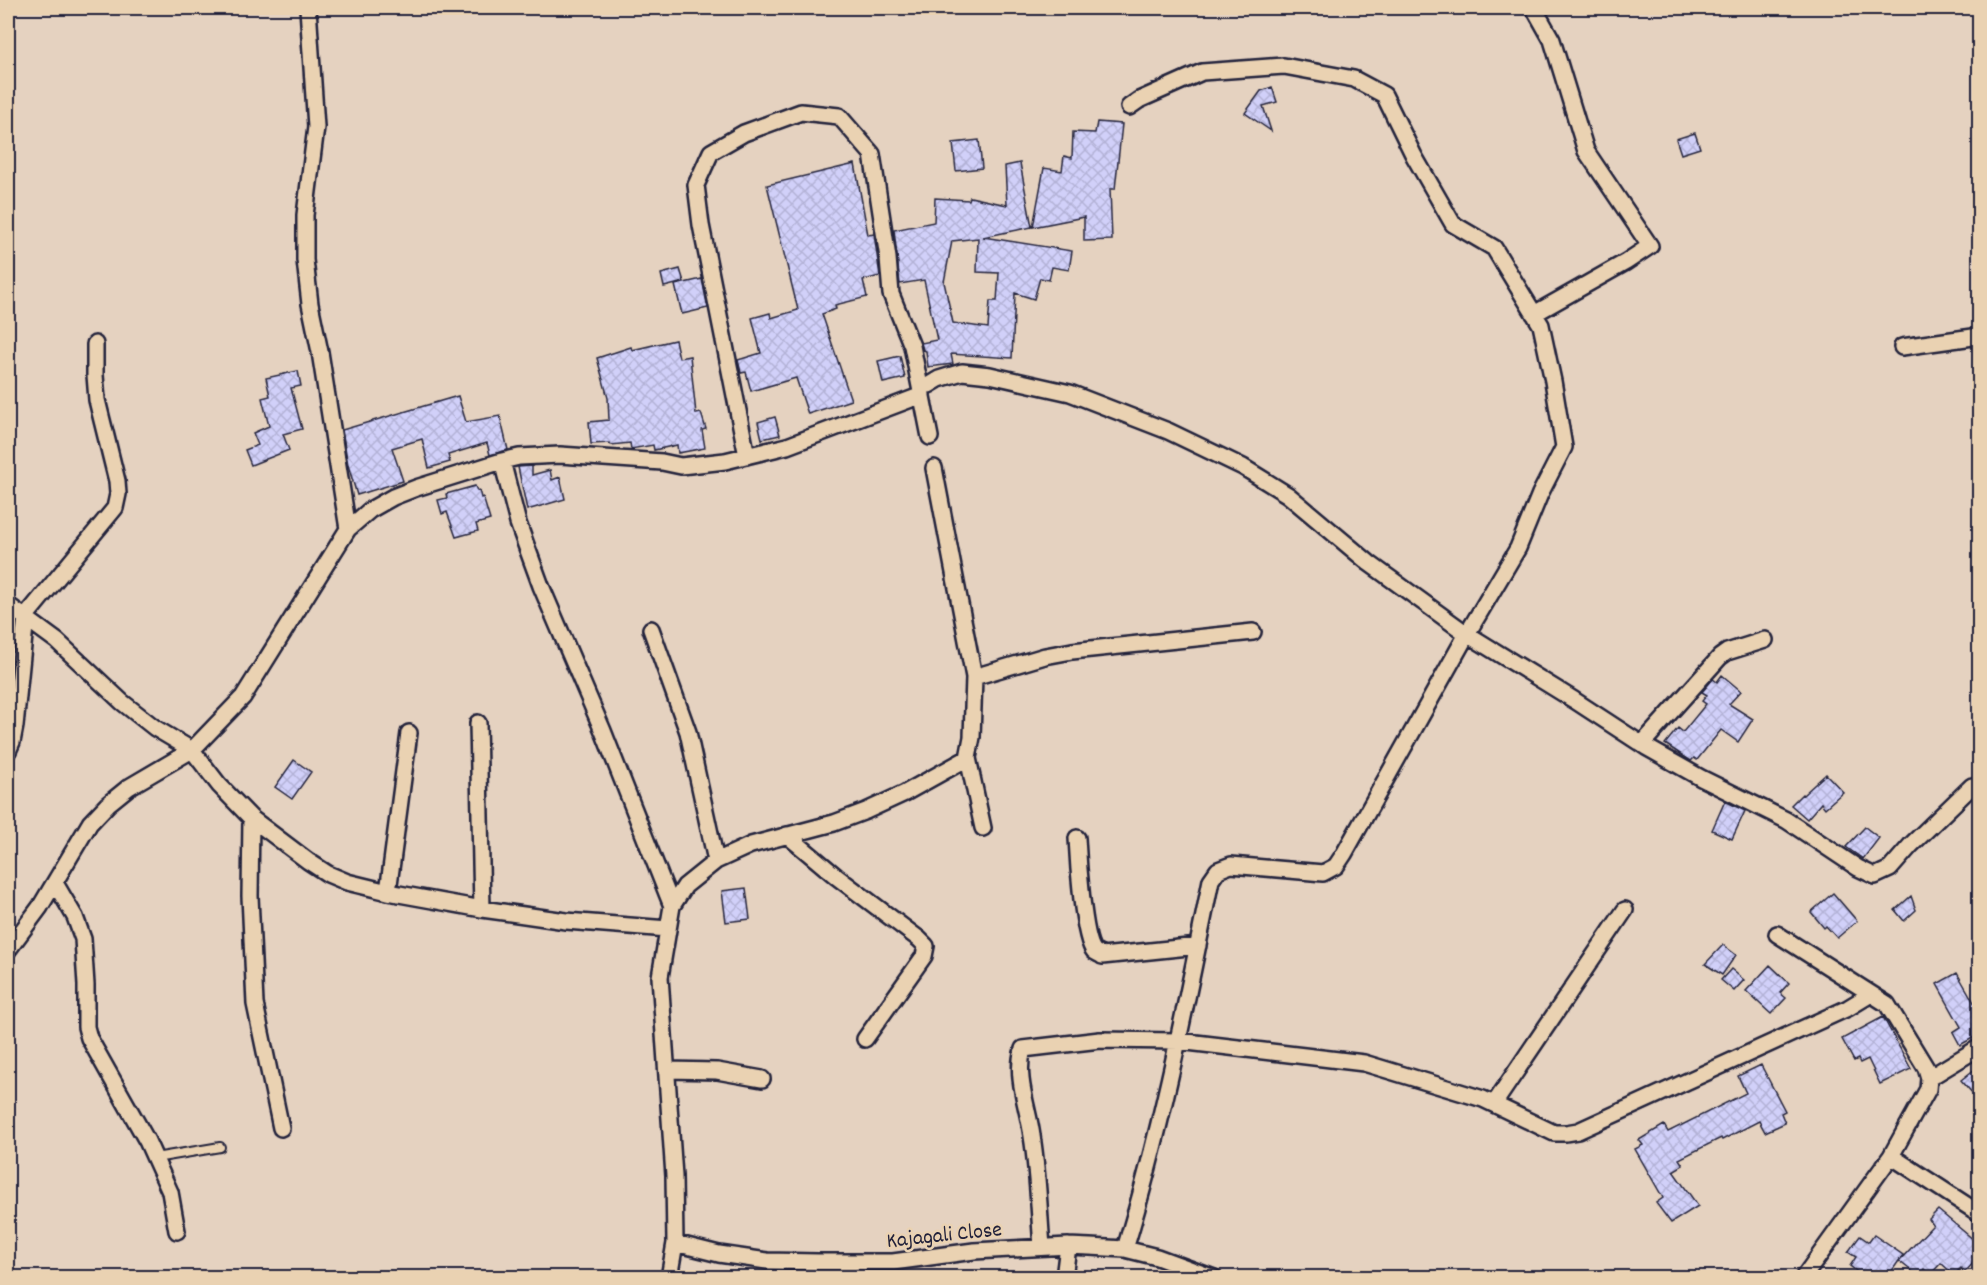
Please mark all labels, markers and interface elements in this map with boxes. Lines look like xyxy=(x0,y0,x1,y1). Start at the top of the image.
street label: Kajagali Close xyxy=(885,1215,1003,1258)

